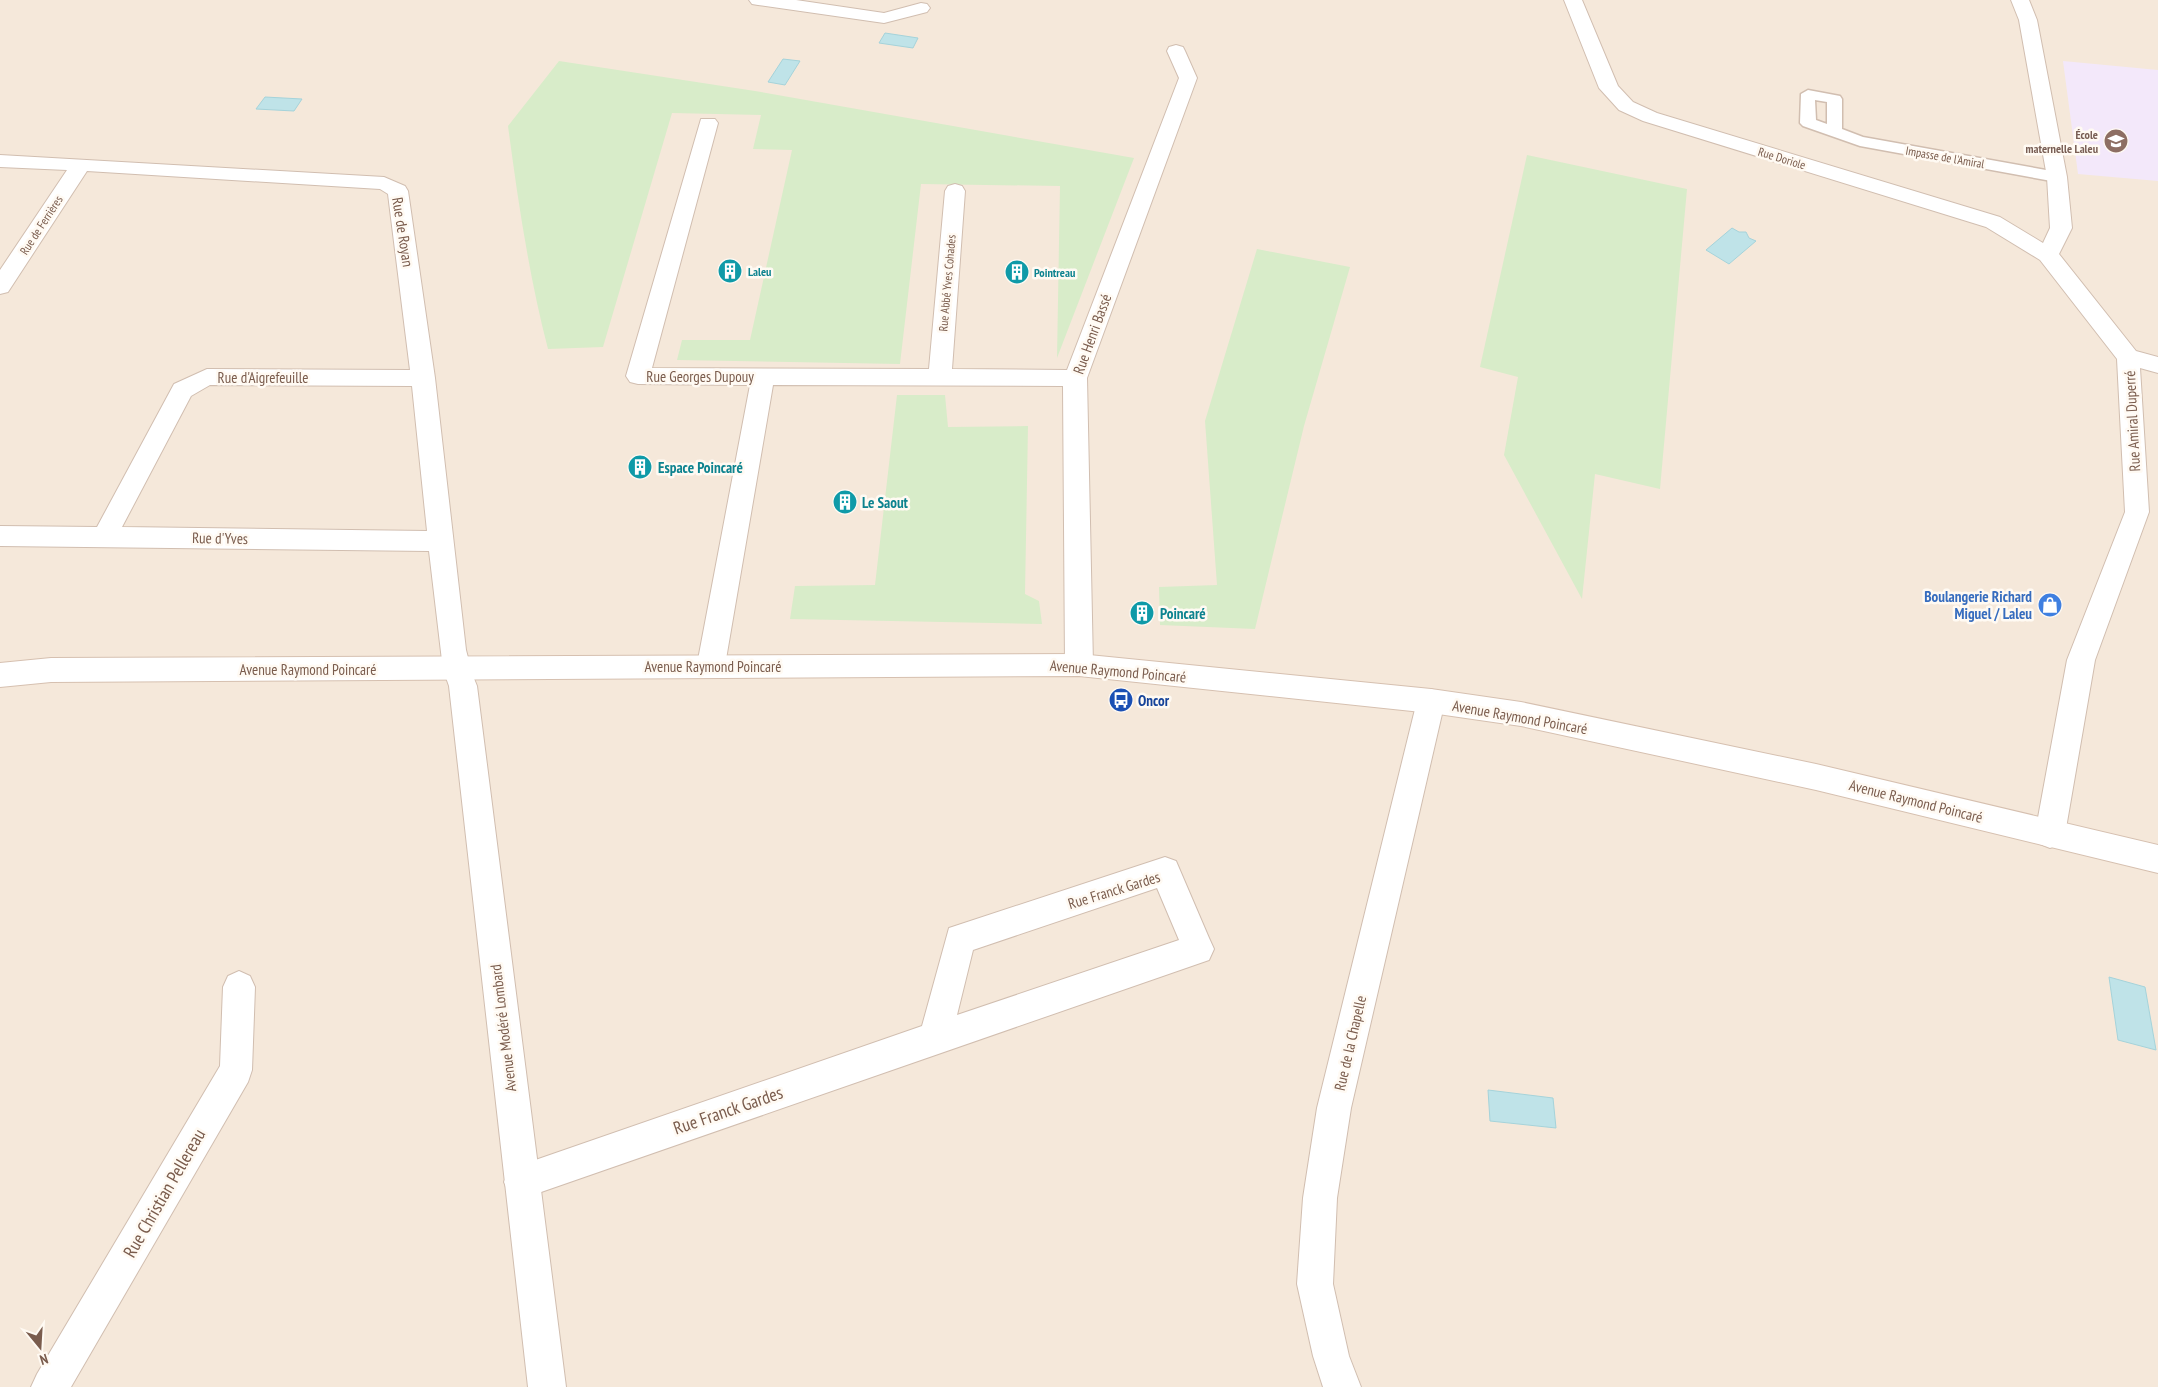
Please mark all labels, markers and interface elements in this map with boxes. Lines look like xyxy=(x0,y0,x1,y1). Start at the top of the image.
place label: École maternelle Laleu xyxy=(2026,127,2098,156)
school or university icon: École maternelle Laleu xyxy=(2103,128,2129,154)
street label: Impasse de l'Amiral xyxy=(1904,143,1986,171)
street label: Rue Doriole xyxy=(1756,144,1808,172)
street label: Rue de Ferrières xyxy=(16,193,66,257)
street label: Rue de Royan xyxy=(388,196,418,268)
street label: Rue Abbé Yves Cohades xyxy=(935,234,959,332)
building icon: Laleu xyxy=(717,258,743,284)
building icon: Pointreau xyxy=(1004,259,1030,285)
place label: Laleu xyxy=(748,264,771,279)
place label: Pointreau xyxy=(1034,265,1075,280)
street label: Rue Henri Bassé xyxy=(1069,291,1115,377)
street label: Rue Georges Dupouy xyxy=(646,367,754,386)
street label: Rue d'Aigrefeuille xyxy=(218,368,308,387)
street label: Rue Amiral Duperré xyxy=(2120,370,2144,472)
building icon: Espace Poincaré xyxy=(627,454,653,480)
place label: Espace Poincaré xyxy=(658,458,743,477)
building icon: Le Saout xyxy=(832,489,858,515)
place label: Le Saout xyxy=(862,493,909,512)
street label: Rue d'Yves xyxy=(192,528,248,548)
place label: Boulangerie Richard Miguel / Laleu xyxy=(1924,587,2032,623)
shop icon: Boulangerie Richard Miguel / Laleu xyxy=(2037,592,2063,618)
building icon: Poincaré xyxy=(1129,600,1155,626)
place label: Poincaré xyxy=(1160,604,1206,623)
street label: Avenue Raymond Poincaré xyxy=(1049,656,1187,686)
street label: Avenue Raymond Poincaré xyxy=(645,657,781,676)
street label: Avenue Raymond Poincaré xyxy=(240,660,376,679)
bus stop icon: Oncor xyxy=(1108,687,1134,713)
place label: Oncor xyxy=(1138,691,1170,710)
street label: Avenue Raymond Poincaré xyxy=(1451,696,1589,738)
street label: Avenue Raymond Poincaré xyxy=(1847,775,1985,827)
street label: Rue Franck Gardes xyxy=(1066,867,1162,913)
street label: Avenue Modéré Lombard xyxy=(486,963,520,1093)
street label: Rue de la Chapelle xyxy=(1330,994,1370,1092)
street label: Rue Franck Gardes xyxy=(670,1081,786,1139)
street label: Rue Christian Pellereau xyxy=(118,1125,210,1261)
north arrow xyxy=(15,1322,65,1372)
text: N xyxy=(38,1350,50,1369)

